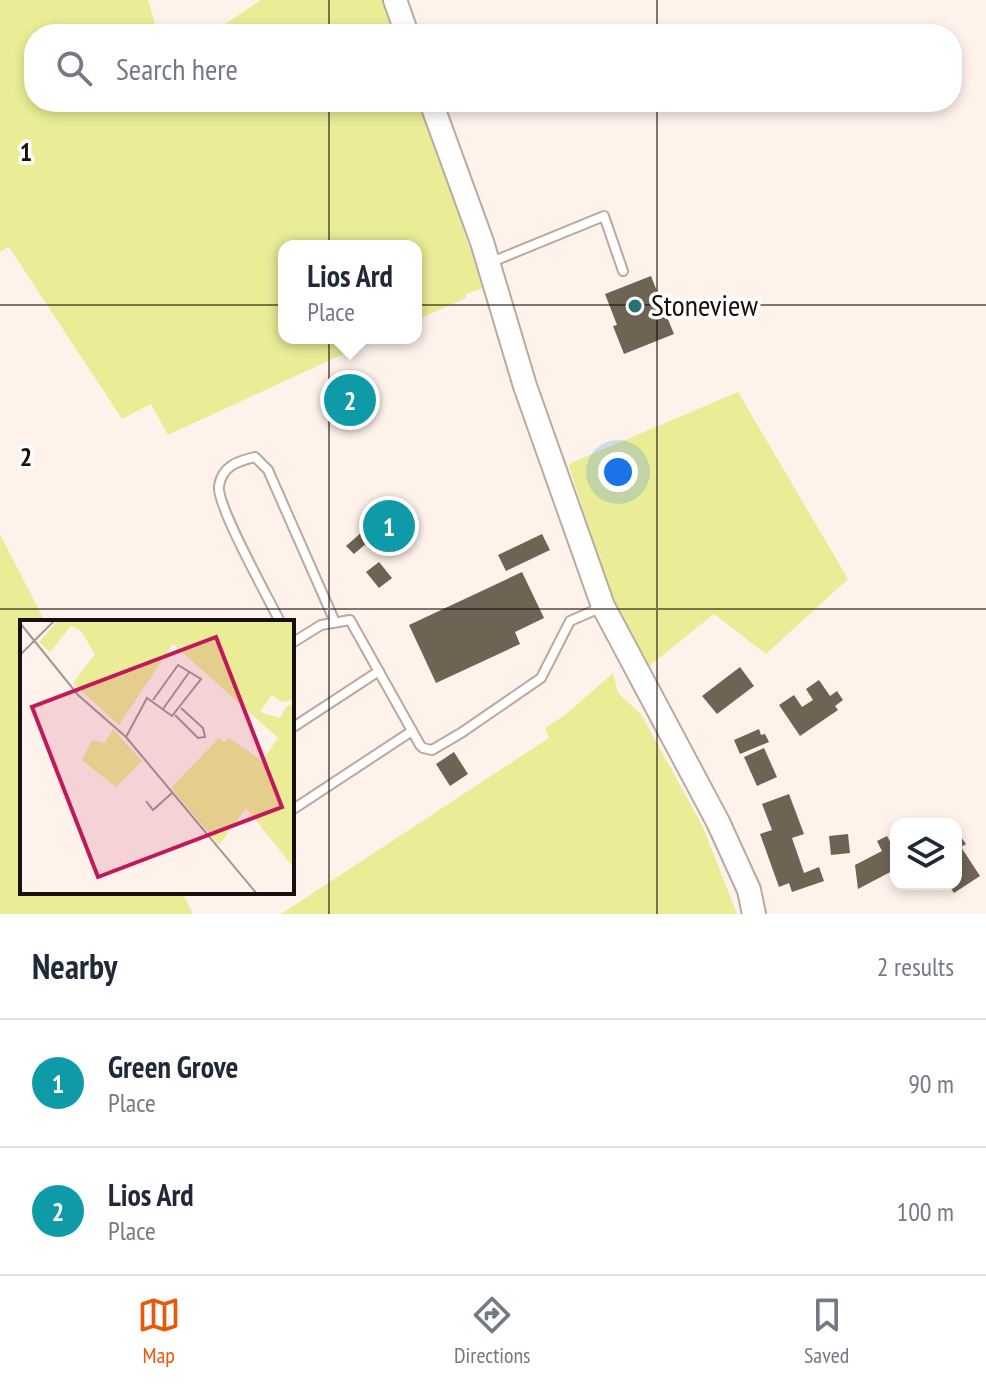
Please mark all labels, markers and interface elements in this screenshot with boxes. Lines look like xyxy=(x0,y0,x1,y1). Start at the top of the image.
search box xyxy=(24,24,962,112)
icon: search xyxy=(52,46,96,90)
text: Search here xyxy=(116,49,238,88)
text: 1 xyxy=(20,135,32,168)
popup xyxy=(278,240,422,344)
text: Lios Ard xyxy=(307,256,393,295)
place label: Stoneview xyxy=(651,285,758,324)
text: Place xyxy=(307,295,355,328)
marker: Stoneview xyxy=(626,297,644,315)
pin: 2 xyxy=(324,370,376,430)
text: 2 xyxy=(20,440,32,473)
your location xyxy=(598,452,638,492)
pin: 1 xyxy=(363,496,415,556)
inset map xyxy=(20,620,294,894)
map controls xyxy=(890,818,962,890)
button: layers xyxy=(890,818,962,890)
text: Nearby xyxy=(32,944,117,988)
text: 2 results xyxy=(877,950,954,983)
text: Green Grove xyxy=(108,1047,238,1086)
text: 1 xyxy=(52,1067,64,1100)
text: 90 m xyxy=(908,1067,954,1100)
text: Place xyxy=(108,1086,156,1119)
text: Lios Ard xyxy=(108,1175,194,1214)
text: 2 xyxy=(52,1195,64,1228)
text: 100 m xyxy=(896,1195,954,1228)
text: Place xyxy=(108,1214,156,1247)
tab: Map xyxy=(137,1293,181,1369)
tab: Directions xyxy=(454,1293,531,1369)
tab: Saved xyxy=(804,1293,849,1369)

